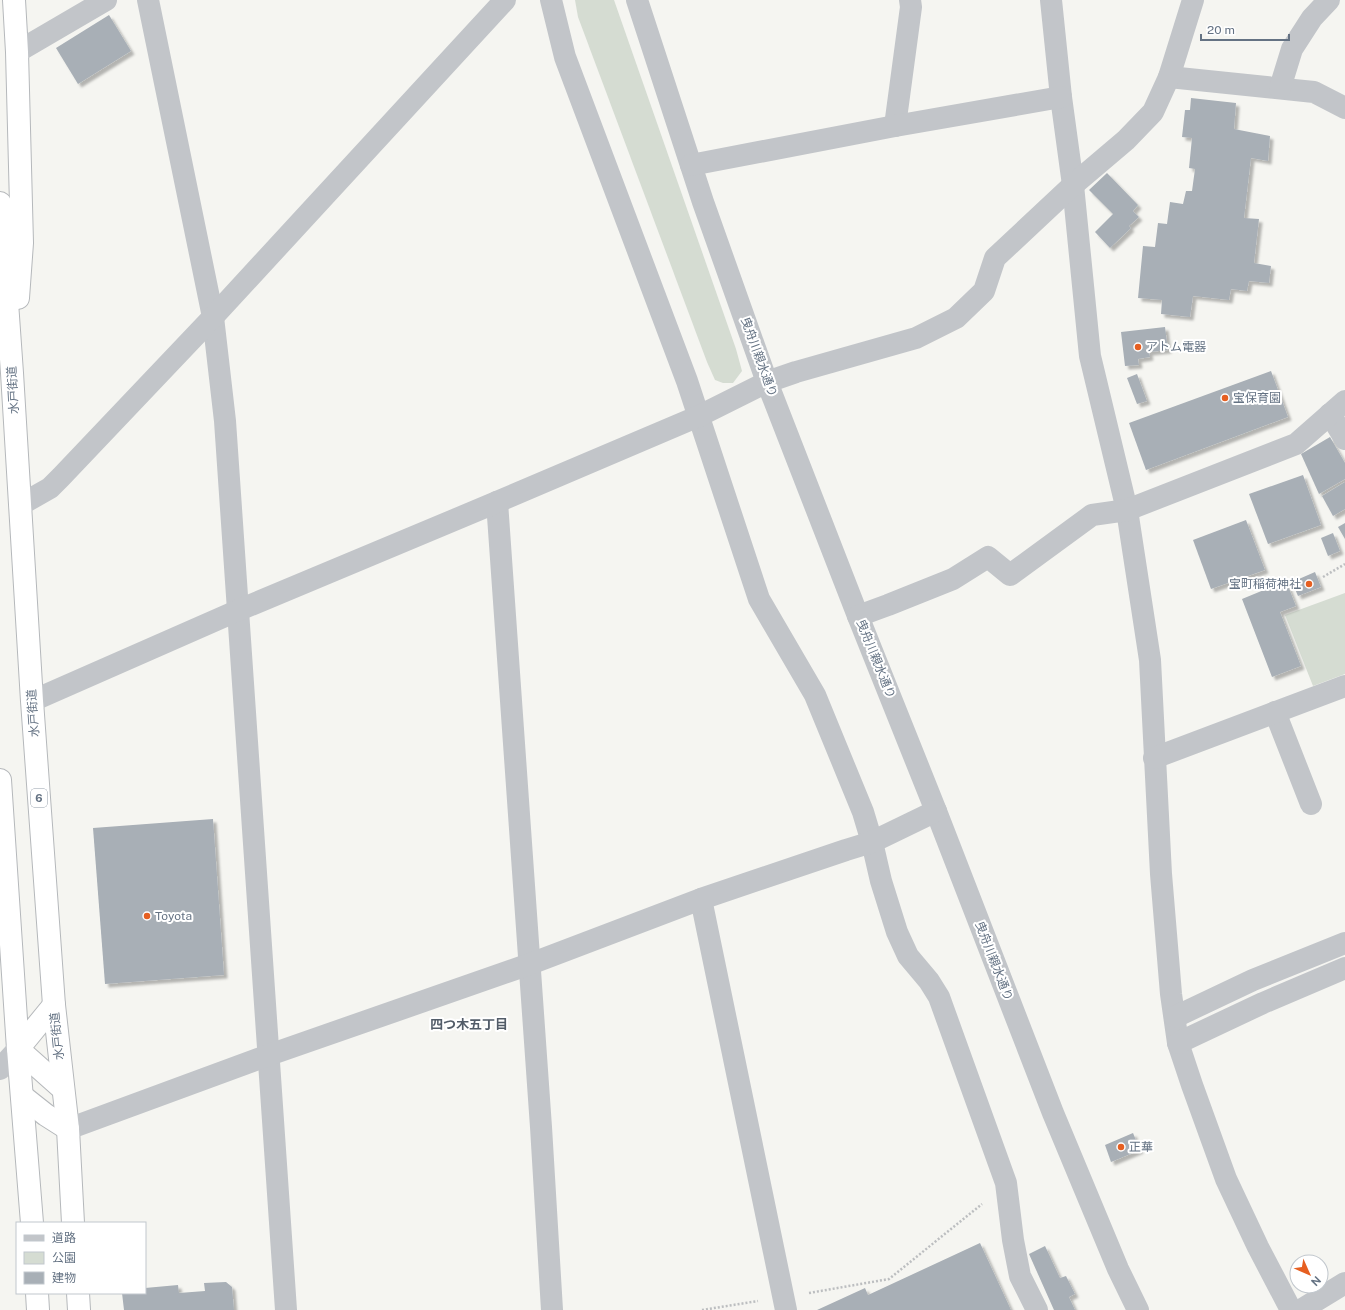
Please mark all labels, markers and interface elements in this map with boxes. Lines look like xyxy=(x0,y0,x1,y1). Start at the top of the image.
scale bar xyxy=(1201,16,1289,42)
text: 20 m xyxy=(1207,23,1235,37)
street label: 曳舟川親水通り xyxy=(738,315,780,399)
place label: アトム電器 xyxy=(1146,340,1206,354)
marker: アトム電器 xyxy=(1133,342,1143,352)
street label: 水戸街道 xyxy=(5,366,21,414)
place label: 宝保育園 xyxy=(1233,391,1281,405)
marker: 宝保育園 xyxy=(1220,393,1230,403)
place label: 宝町稲荷神社 xyxy=(1229,577,1301,591)
marker: 宝町稲荷神社 xyxy=(1304,579,1314,589)
street label: 曳舟川親水通り xyxy=(854,617,898,701)
street label: 水戸街道 xyxy=(24,689,42,737)
road number: 6 xyxy=(31,789,47,807)
place label: Toyota xyxy=(155,909,192,923)
marker: Toyota xyxy=(142,911,152,921)
street label: 曳舟川親水通り xyxy=(972,919,1016,1003)
street label: 水戸街道 xyxy=(48,1011,66,1061)
district label: 四つ木五丁目 xyxy=(430,1017,508,1032)
place label: 正華 xyxy=(1129,1140,1153,1154)
marker: 正華 xyxy=(1116,1142,1126,1152)
legend xyxy=(16,1222,146,1294)
text: 道路 xyxy=(52,1231,76,1245)
text: 公園 xyxy=(52,1251,76,1265)
north arrow xyxy=(1289,1254,1329,1294)
text: 建物 xyxy=(52,1271,76,1285)
text: N xyxy=(1309,1274,1323,1288)

